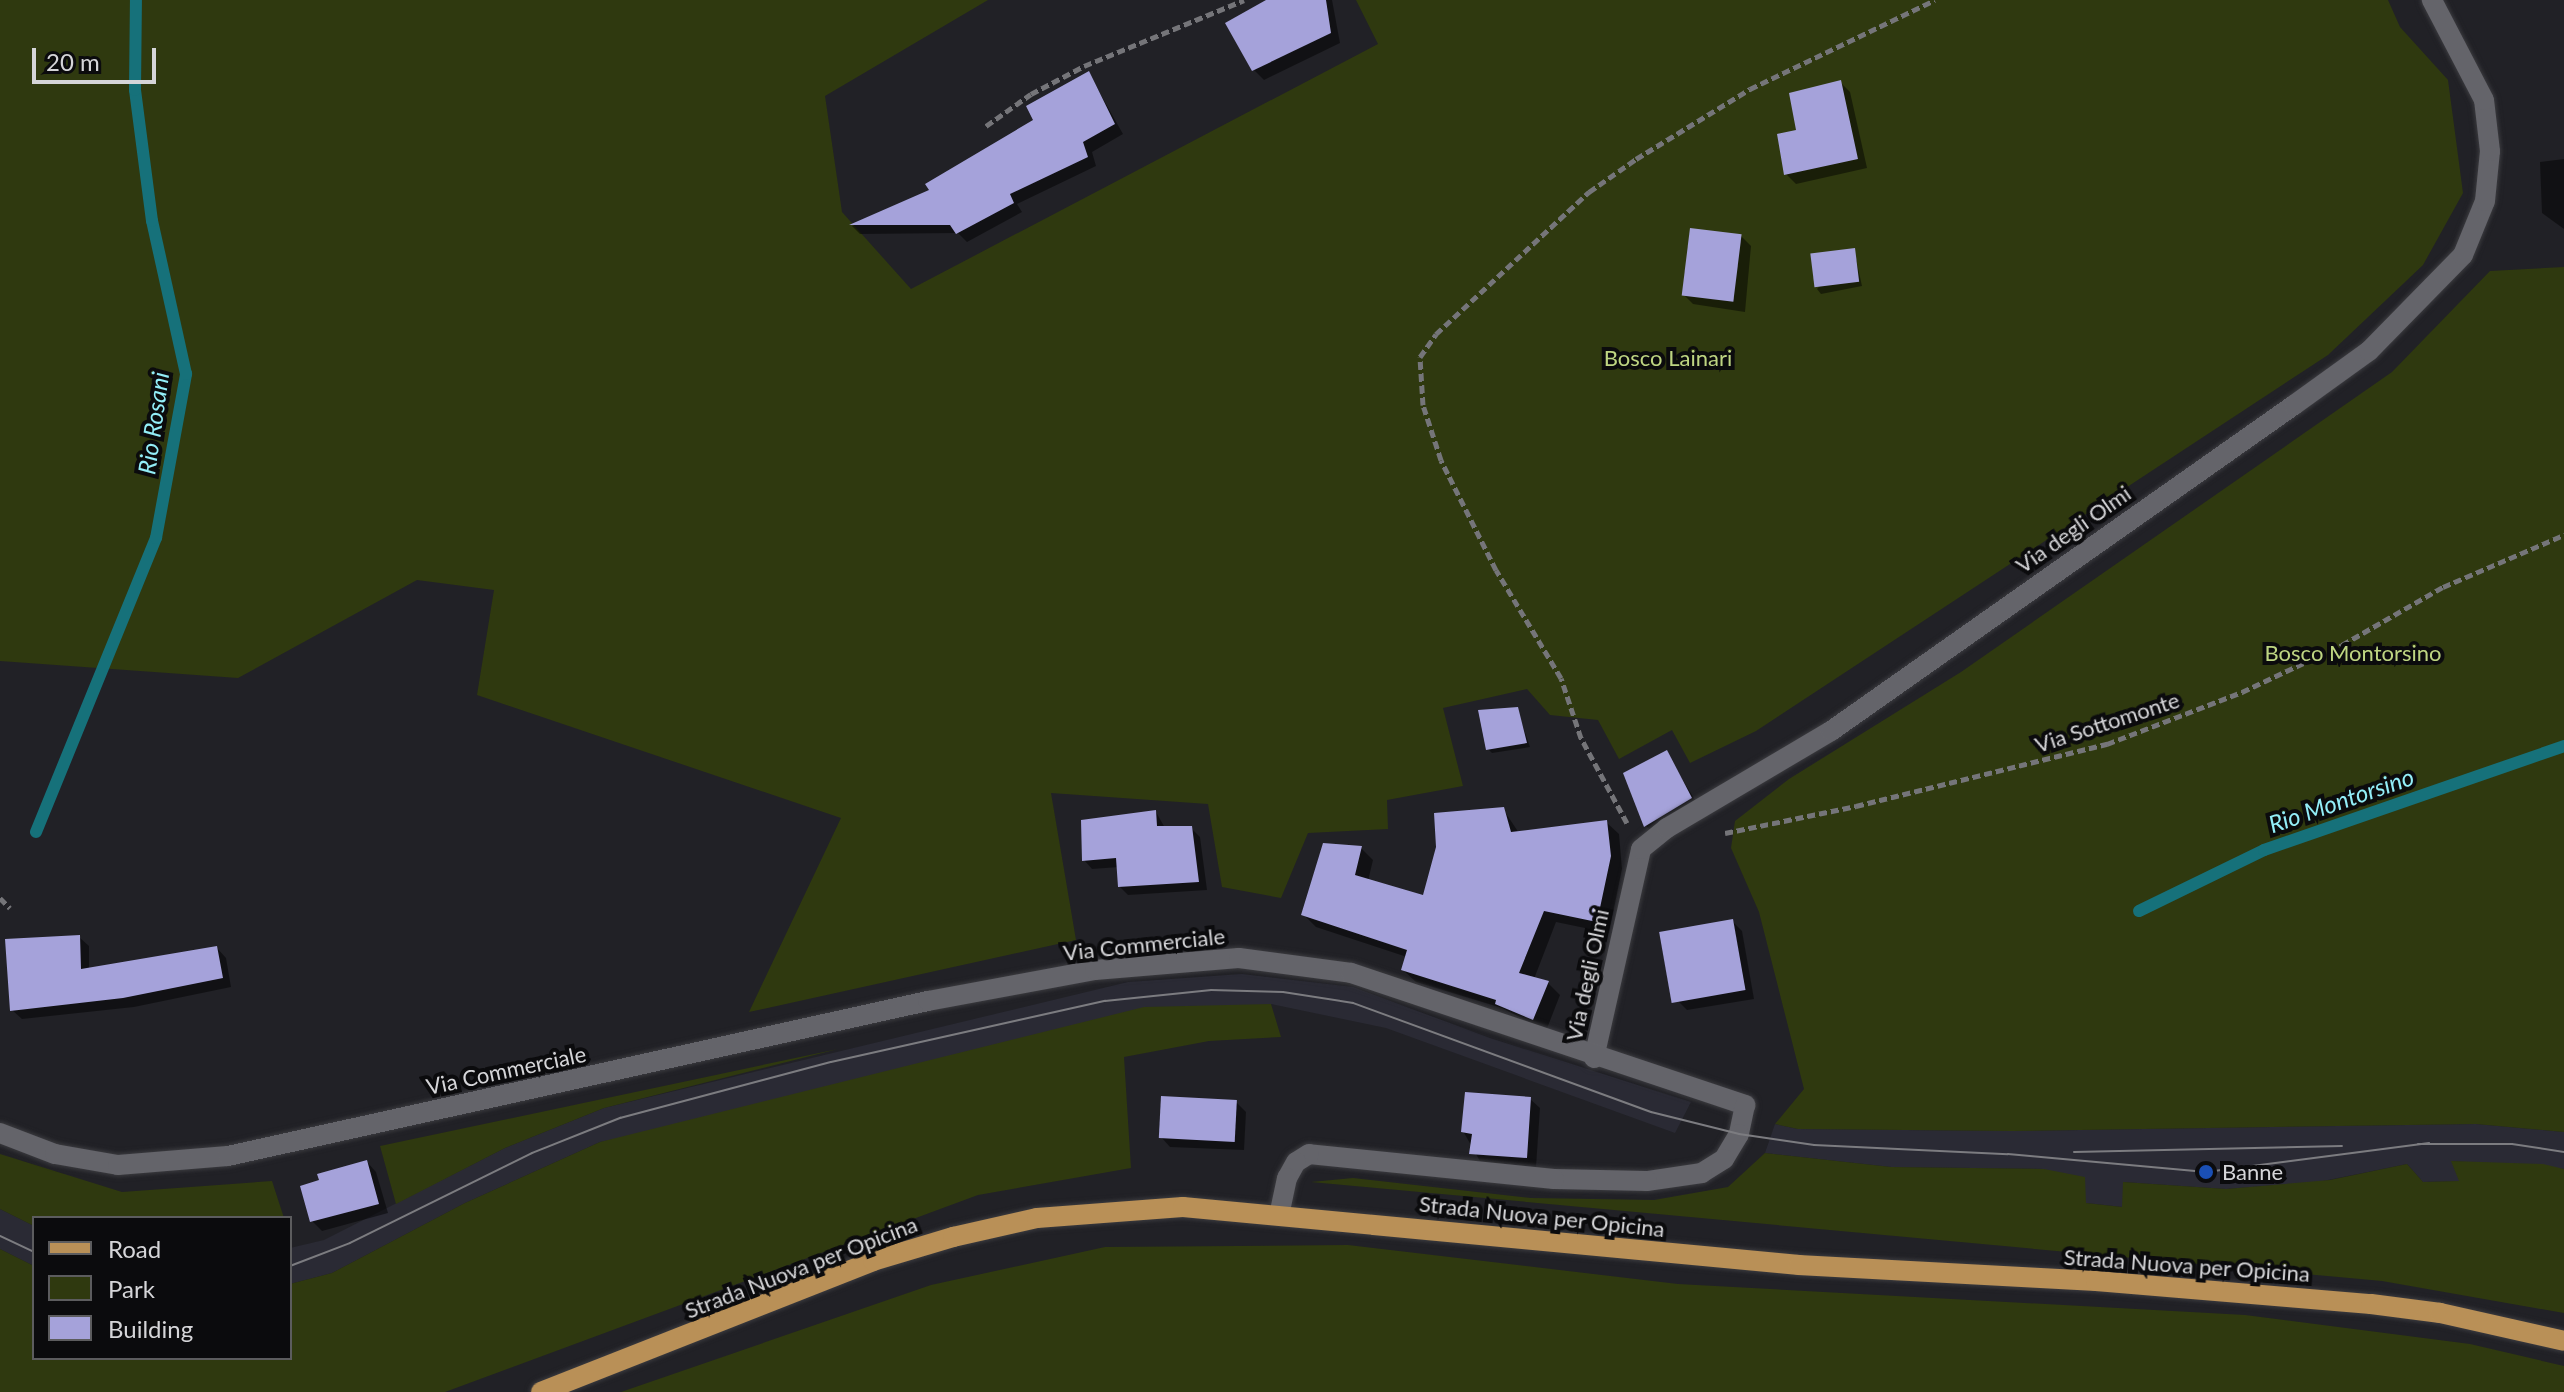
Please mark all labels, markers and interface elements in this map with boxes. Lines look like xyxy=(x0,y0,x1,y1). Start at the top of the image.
scale bar xyxy=(36,32,160,82)
text: 20 m xyxy=(46,47,100,76)
park label: Bosco Lainari xyxy=(1604,345,1732,371)
water label: Rio Rosani xyxy=(132,370,174,476)
street label: Via degli Olmi xyxy=(2010,480,2136,578)
park label: Bosco Montorsino xyxy=(2265,640,2441,666)
street label: Via Sottomonte xyxy=(2031,686,2183,758)
water label: Rio Montorsino xyxy=(2264,762,2418,838)
street label: Via degli Olmi xyxy=(1560,907,1614,1043)
street label: Via Commerciale xyxy=(1062,922,1226,966)
street label: Via Commerciale xyxy=(424,1040,588,1100)
place label: Banne xyxy=(2222,1159,2283,1185)
marker: Banne xyxy=(2197,1163,2215,1181)
street label: Strada Nuova per Opicina xyxy=(1418,1190,1666,1242)
street label: Strada Nuova per Opicina xyxy=(681,1210,921,1324)
legend xyxy=(32,1216,292,1360)
text: Road xyxy=(108,1234,161,1263)
street label: Strada Nuova per Opicina xyxy=(2063,1243,2311,1287)
text: Park xyxy=(108,1274,155,1303)
text: Building xyxy=(108,1314,193,1343)

